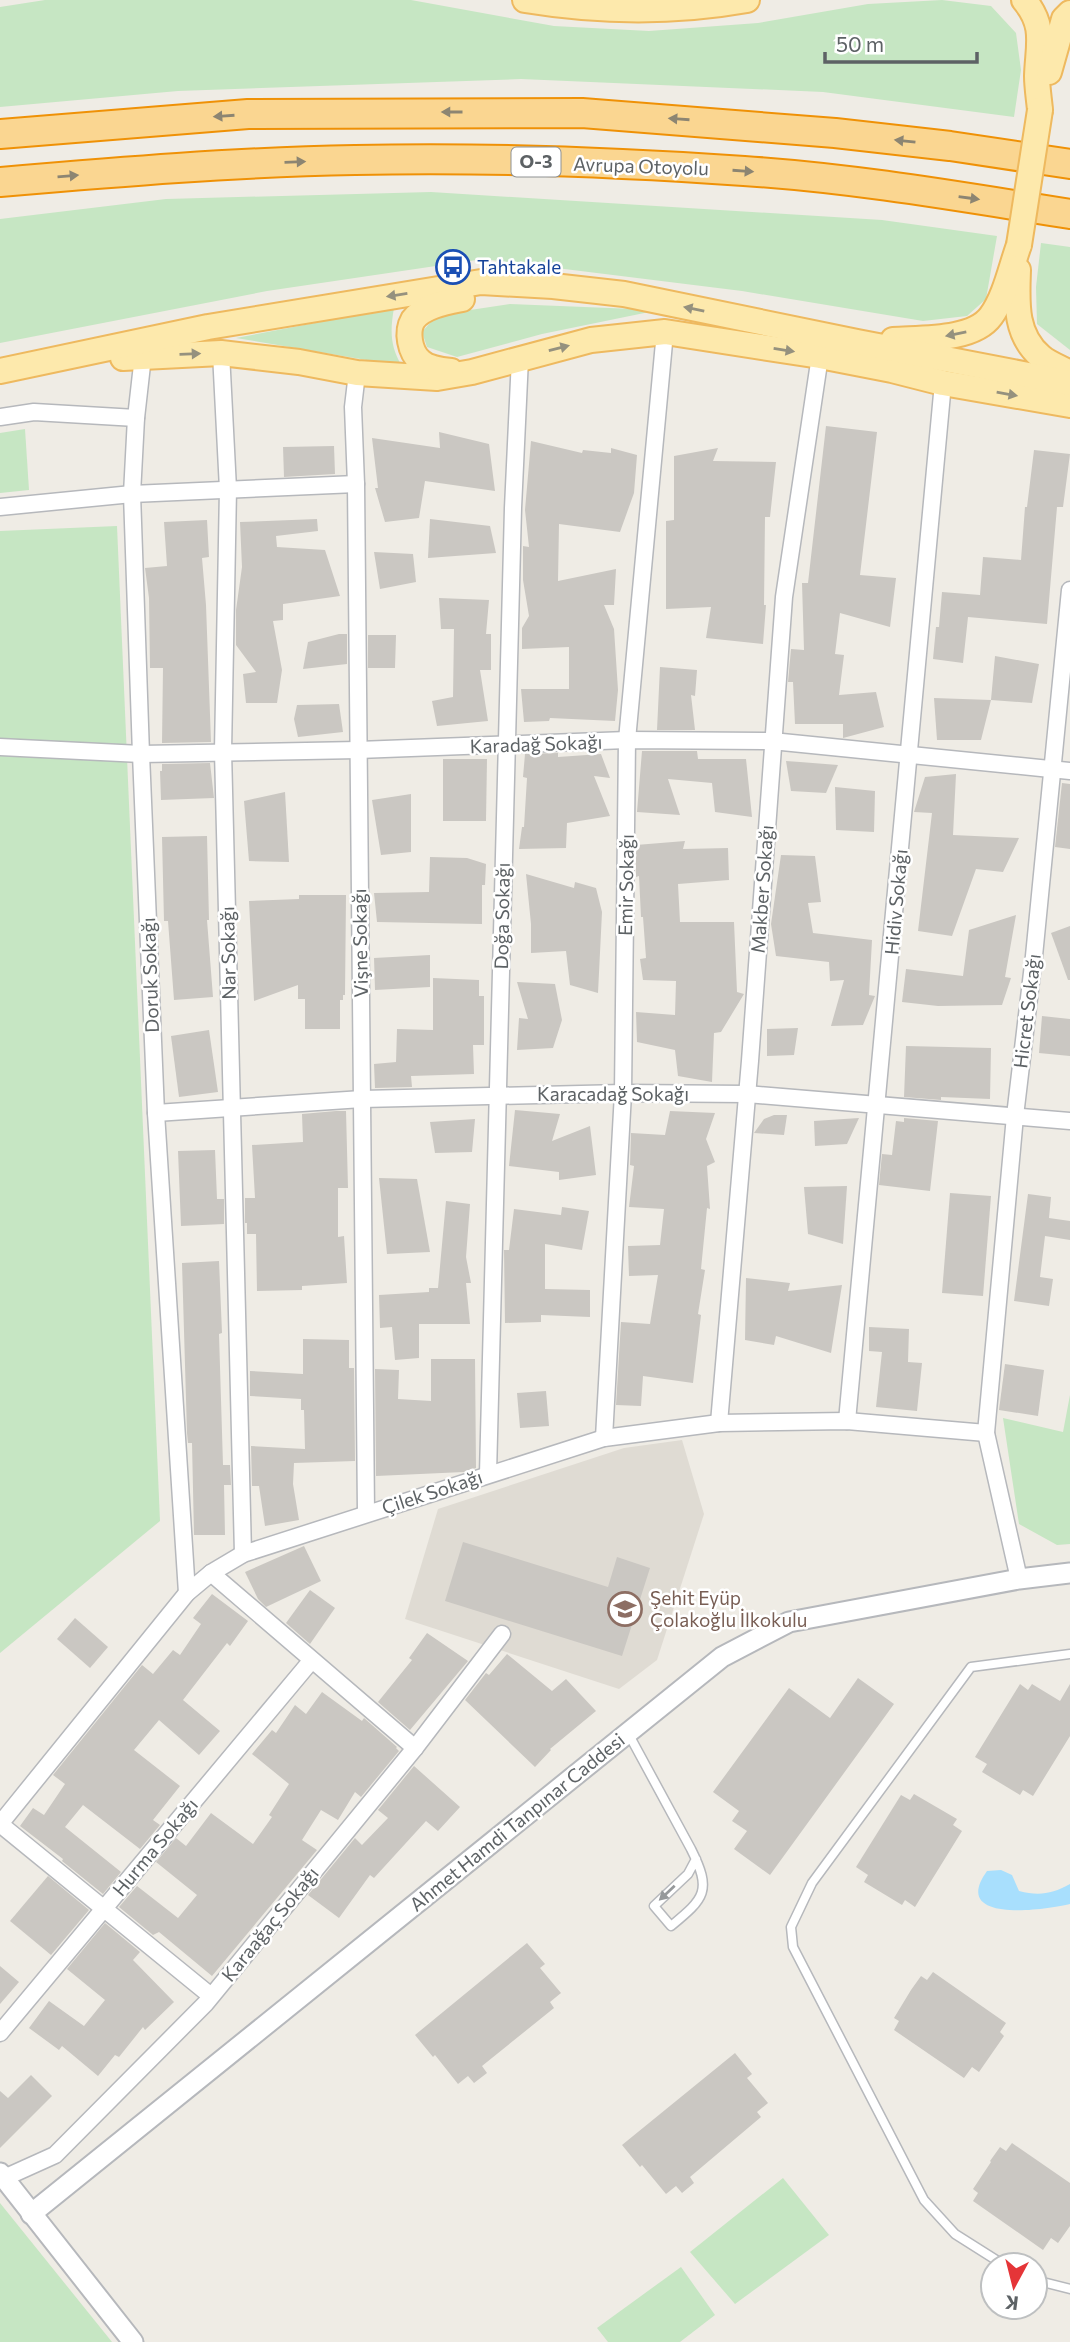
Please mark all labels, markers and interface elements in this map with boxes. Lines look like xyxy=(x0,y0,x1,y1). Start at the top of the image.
scale bar xyxy=(825,21,977,65)
text: 50 m xyxy=(836,31,884,56)
one-way arrow xyxy=(440,106,462,118)
one-way arrow xyxy=(213,111,235,122)
one-way arrow xyxy=(668,113,690,124)
one-way arrow xyxy=(894,136,916,147)
road number: O-3 xyxy=(512,148,560,176)
street label: Avrupa Otoyolu xyxy=(573,152,709,179)
one-way arrow xyxy=(284,156,306,167)
one-way arrow xyxy=(732,166,754,177)
one-way arrow xyxy=(57,170,79,181)
one-way arrow xyxy=(958,193,980,204)
bus stop icon: Tahtakale xyxy=(434,248,472,286)
place label: Tahtakale xyxy=(477,255,561,278)
one-way arrow xyxy=(386,290,408,301)
one-way arrow xyxy=(683,303,705,314)
one-way arrow xyxy=(945,328,967,339)
one-way arrow xyxy=(548,343,570,354)
one-way arrow xyxy=(773,345,795,356)
one-way arrow xyxy=(179,349,201,360)
one-way arrow xyxy=(996,389,1018,400)
street label: Karadağ Sokağı xyxy=(469,730,603,757)
street label: Makber Sokağı xyxy=(746,824,777,954)
street label: Emir Sokağı xyxy=(613,834,638,936)
street label: Hidiv Sokağı xyxy=(879,848,912,956)
street label: Doğa Sokağı xyxy=(489,862,514,970)
street label: Vişne Sokağı xyxy=(347,888,372,998)
street label: Nar Sokağı xyxy=(215,906,240,1000)
street label: Doruk Sokağı xyxy=(136,917,163,1033)
street label: Hicret Sokağı xyxy=(1008,952,1045,1069)
street label: Karacadağ Sokağı xyxy=(537,1082,689,1105)
street label: Çilek Sokağı xyxy=(379,1464,485,1519)
place label: Şehit Eyüp Çolakoğlu İlkokulu xyxy=(650,1586,807,1631)
school or university icon: Şehit Eyüp Çolakoğlu İlkokulu xyxy=(606,1590,644,1628)
street label: Ahmet Hamdi Tanpınar Caddesi xyxy=(404,1728,629,1916)
street label: Hurma Sokağı xyxy=(107,1793,202,1900)
street label: Karaağaç Sokağı xyxy=(216,1862,323,1986)
one-way arrow xyxy=(659,1885,676,1901)
north arrow xyxy=(979,2251,1049,2321)
text: K xyxy=(1004,2291,1020,2316)

